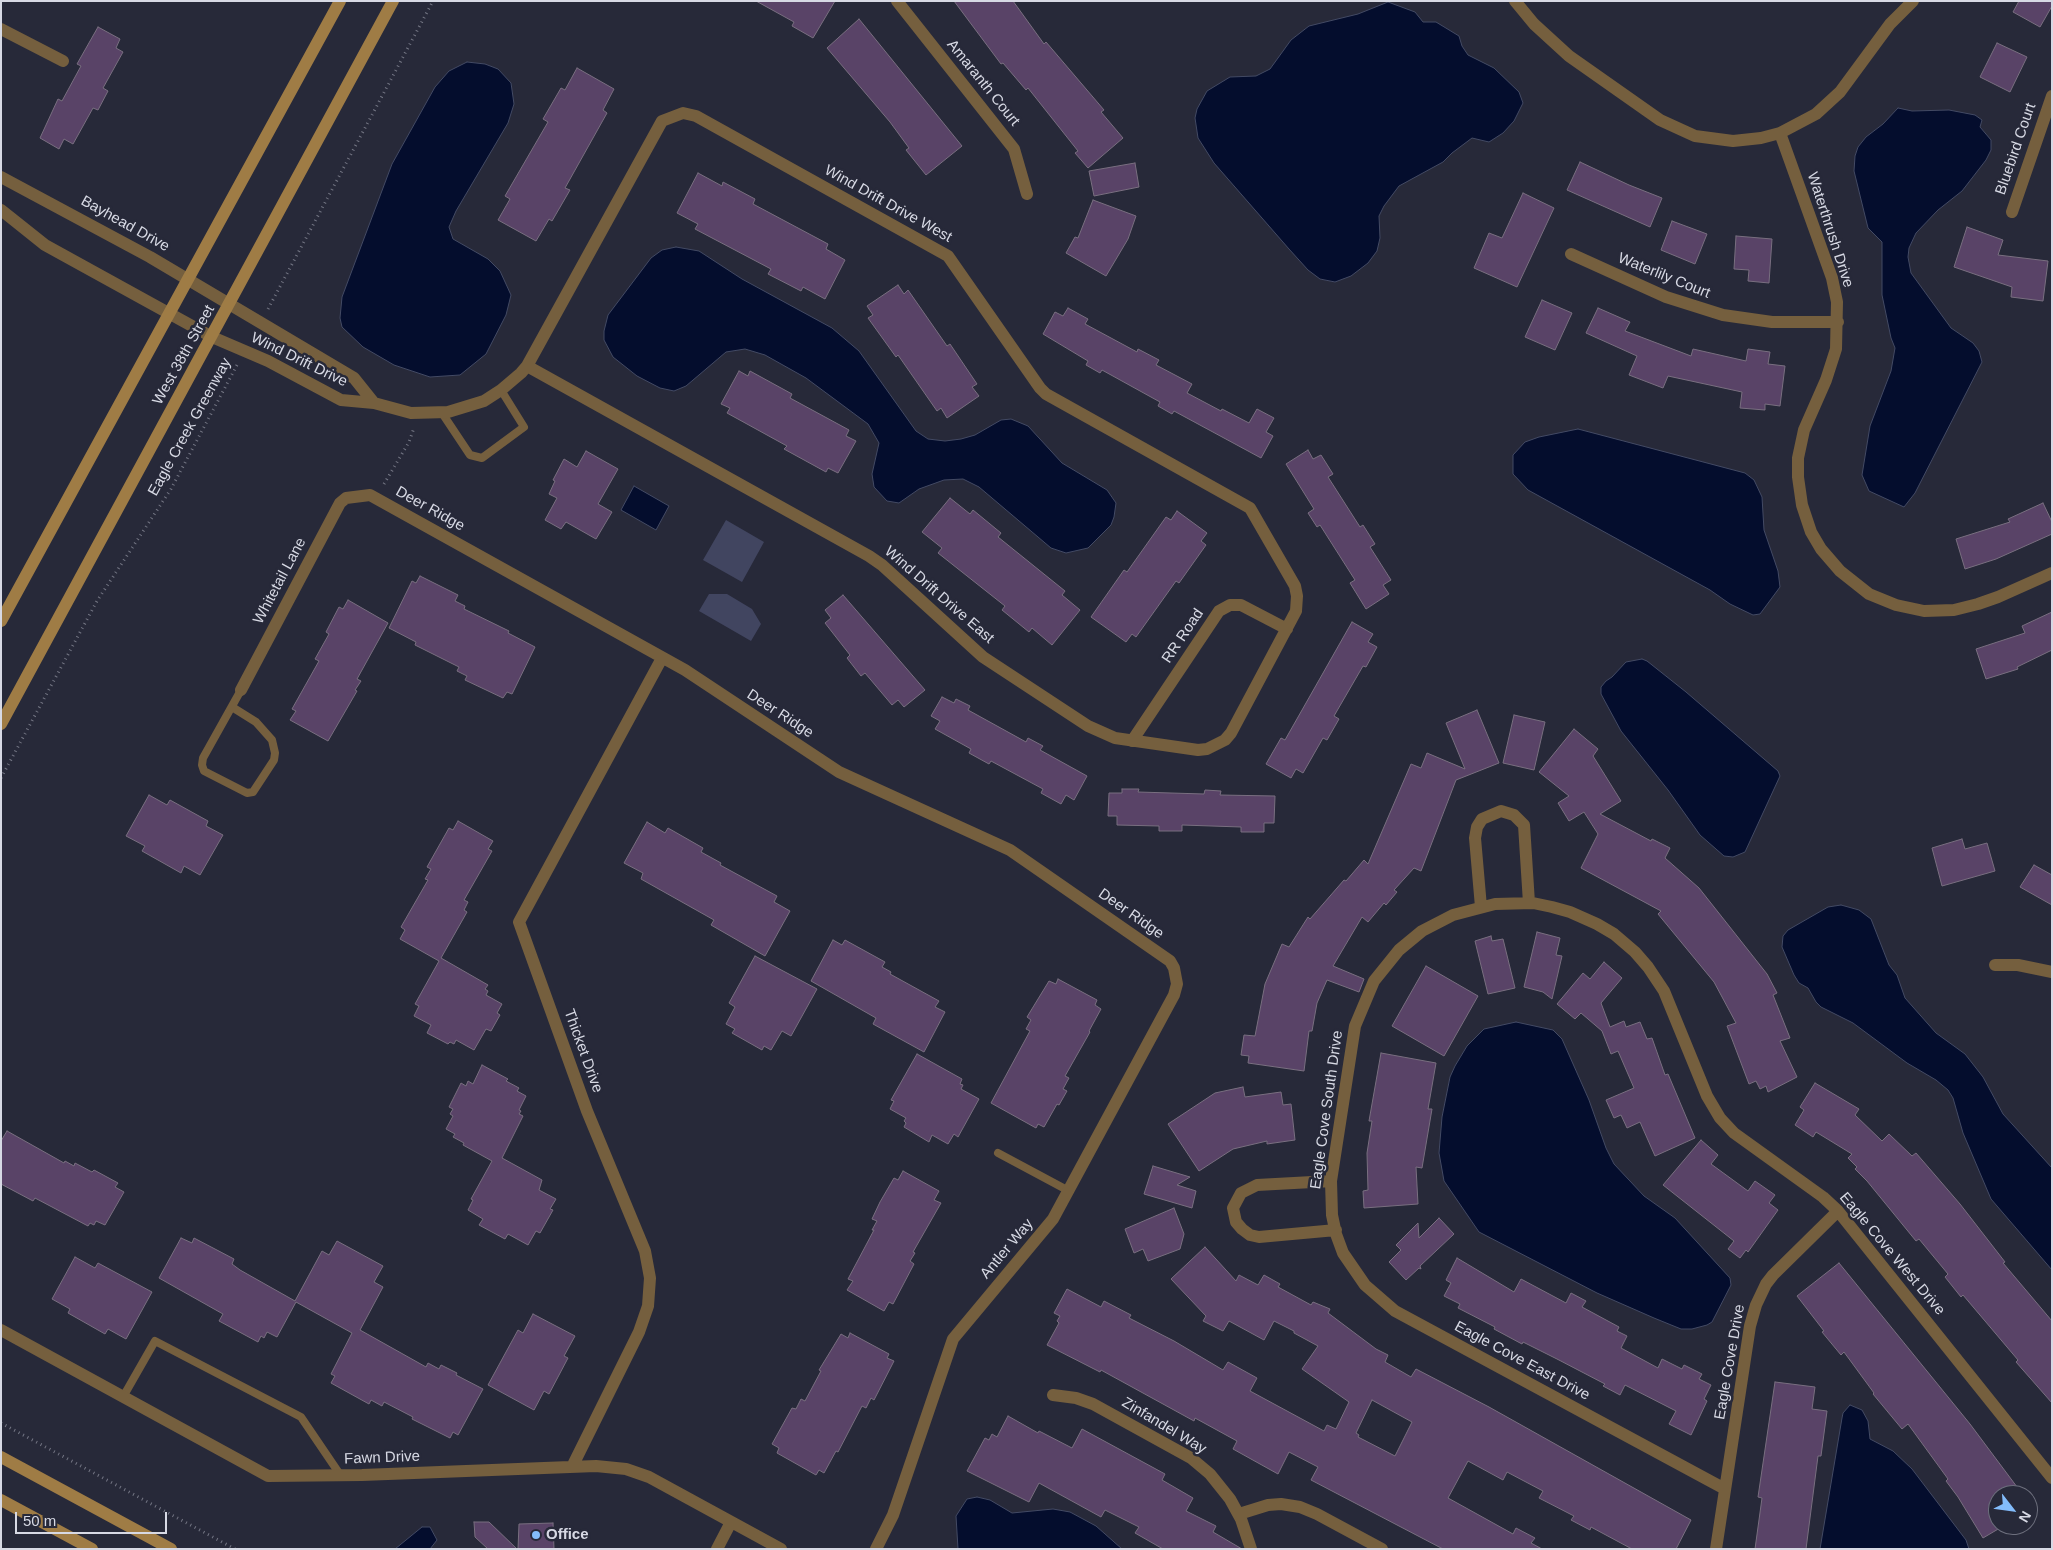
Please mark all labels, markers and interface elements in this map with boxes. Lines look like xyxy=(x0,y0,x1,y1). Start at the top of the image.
street label: Amaranth Court xyxy=(943,36,1023,130)
street label: Bluebird Court xyxy=(1992,101,2040,197)
street label: Wind Drift Drive West xyxy=(821,161,955,247)
street label: Waterthrush Drive xyxy=(1803,170,1857,290)
street label: Bayhead Drive xyxy=(78,192,172,256)
street label: Waterlily Court xyxy=(1615,249,1713,303)
street label: West 38th Street xyxy=(149,302,219,408)
street label: Wind Drift Drive xyxy=(248,329,350,391)
street label: Eagle Creek Greenway xyxy=(145,355,235,499)
street label: Deer Ridge xyxy=(392,483,468,535)
street label: Whitetail Lane xyxy=(250,535,310,627)
street label: Wind Drift Drive East xyxy=(881,543,997,647)
street label: RR Road xyxy=(1158,605,1208,667)
street label: Deer Ridge xyxy=(743,686,817,742)
street label: Deer Ridge xyxy=(1095,885,1167,943)
street label: Thicket Drive xyxy=(560,1007,606,1095)
street label: Eagle Cove South Drive xyxy=(1307,1029,1347,1191)
street label: Eagle Cove West Drive xyxy=(1835,1189,1949,1319)
street label: Antler Way xyxy=(977,1215,1037,1283)
street label: Eagle Cove Drive xyxy=(1711,1303,1749,1421)
street label: Eagle Cove East Drive xyxy=(1451,1318,1593,1404)
street label: Zinfandel Way xyxy=(1119,1394,1209,1458)
street label: Fawn Drive xyxy=(344,1448,420,1468)
north arrow xyxy=(1988,1485,2038,1535)
scale bar xyxy=(18,1502,170,1534)
text: N xyxy=(2016,1509,2035,1525)
text: 50 m xyxy=(23,1512,56,1529)
place label: Office xyxy=(546,1526,589,1544)
marker: Office xyxy=(530,1529,542,1541)

